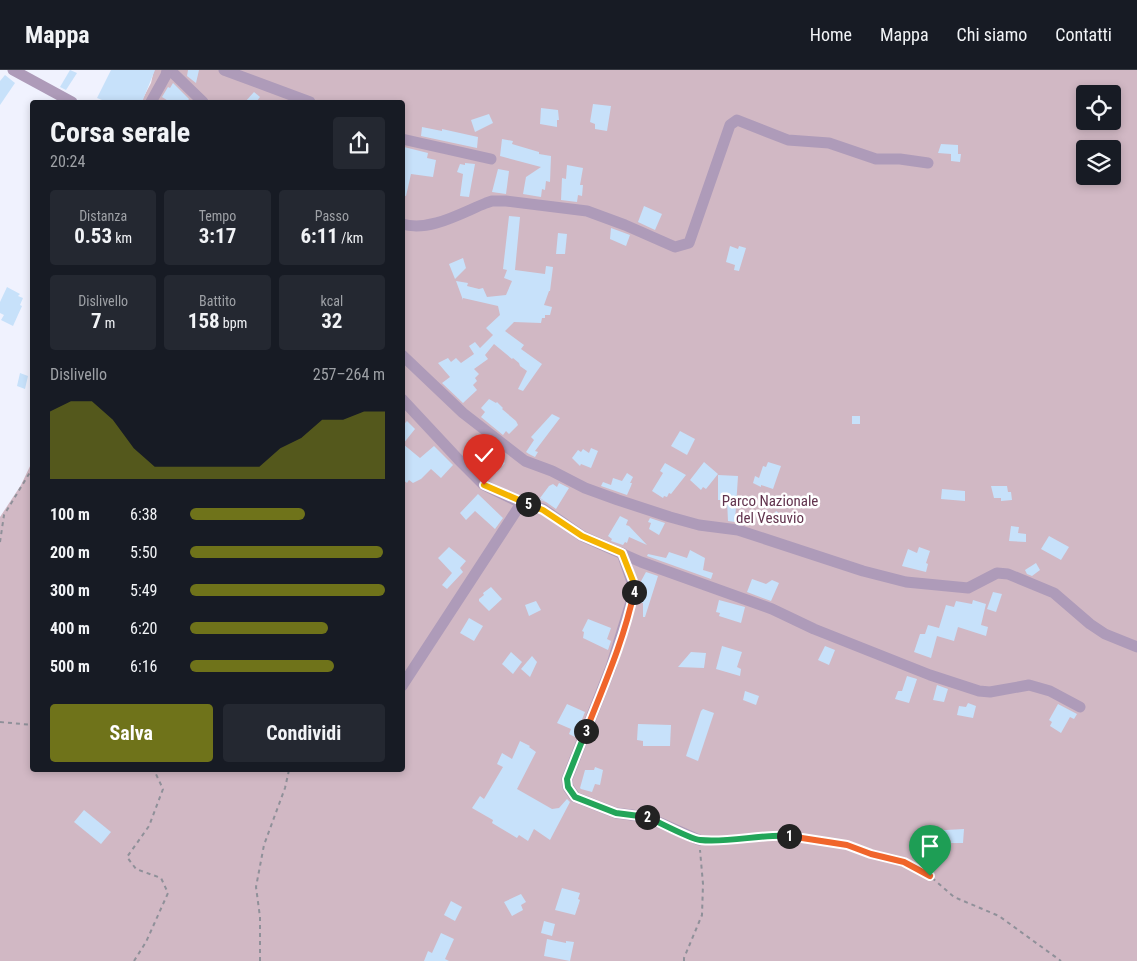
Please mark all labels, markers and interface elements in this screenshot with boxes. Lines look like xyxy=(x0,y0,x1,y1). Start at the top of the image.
text: Mappa xyxy=(25,21,90,49)
text: Home xyxy=(810,24,852,45)
text: Mappa xyxy=(880,24,929,45)
text: Chi siamo xyxy=(957,24,1027,45)
text: Contatti xyxy=(1055,24,1112,45)
map controls xyxy=(1076,85,1121,185)
button: locate xyxy=(1076,85,1121,130)
text: Corsa serale xyxy=(50,116,190,149)
button: share xyxy=(333,117,385,169)
button: layers xyxy=(1076,140,1121,185)
text: 20:24 xyxy=(50,152,85,171)
text: Distanza xyxy=(79,208,127,224)
text: Tempo xyxy=(199,208,236,224)
text: Passo xyxy=(315,208,349,224)
text: 0.53 xyxy=(74,224,112,248)
text: 3:17 xyxy=(199,224,236,248)
text: 6:11 xyxy=(300,224,338,248)
text: km xyxy=(112,230,132,246)
text: /km xyxy=(338,230,363,246)
text: Dislivello xyxy=(78,293,128,309)
text: Battito xyxy=(199,293,236,309)
text: kcal xyxy=(321,293,343,309)
text: 7 xyxy=(91,309,102,333)
text: 158 xyxy=(188,309,220,333)
text: 32 xyxy=(321,309,342,333)
text: m xyxy=(102,315,115,331)
text: bpm xyxy=(220,315,247,331)
text: Dislivello xyxy=(50,365,107,384)
text: 257–264 m xyxy=(313,365,385,384)
pin xyxy=(463,434,505,485)
icon: check xyxy=(470,441,498,469)
pin: 5 xyxy=(516,492,540,516)
park label: Parco Nazionale del Vesuvio xyxy=(722,492,818,527)
text: 5 xyxy=(525,496,532,512)
text: 100 m xyxy=(50,505,90,524)
text: 6:38 xyxy=(130,505,157,524)
text: 200 m xyxy=(50,543,90,562)
text: 5:50 xyxy=(130,543,157,562)
pin: 4 xyxy=(622,580,646,604)
text: 300 m xyxy=(50,581,90,600)
text: 5:49 xyxy=(130,581,157,600)
text: 4 xyxy=(631,584,638,600)
text: 400 m xyxy=(50,619,90,638)
text: 6:20 xyxy=(130,619,157,638)
text: 500 m xyxy=(50,657,90,676)
text: 6:16 xyxy=(130,657,157,676)
button: Salva xyxy=(50,704,213,762)
button: Condividi xyxy=(223,704,385,762)
pin: 3 xyxy=(574,718,598,744)
text: 3 xyxy=(583,723,590,739)
pin: 2 xyxy=(634,804,660,830)
text: 2 xyxy=(644,809,651,825)
pin: 1 xyxy=(776,824,802,848)
pin xyxy=(909,825,951,876)
text: 1 xyxy=(786,828,793,844)
icon: arrive xyxy=(916,832,944,860)

